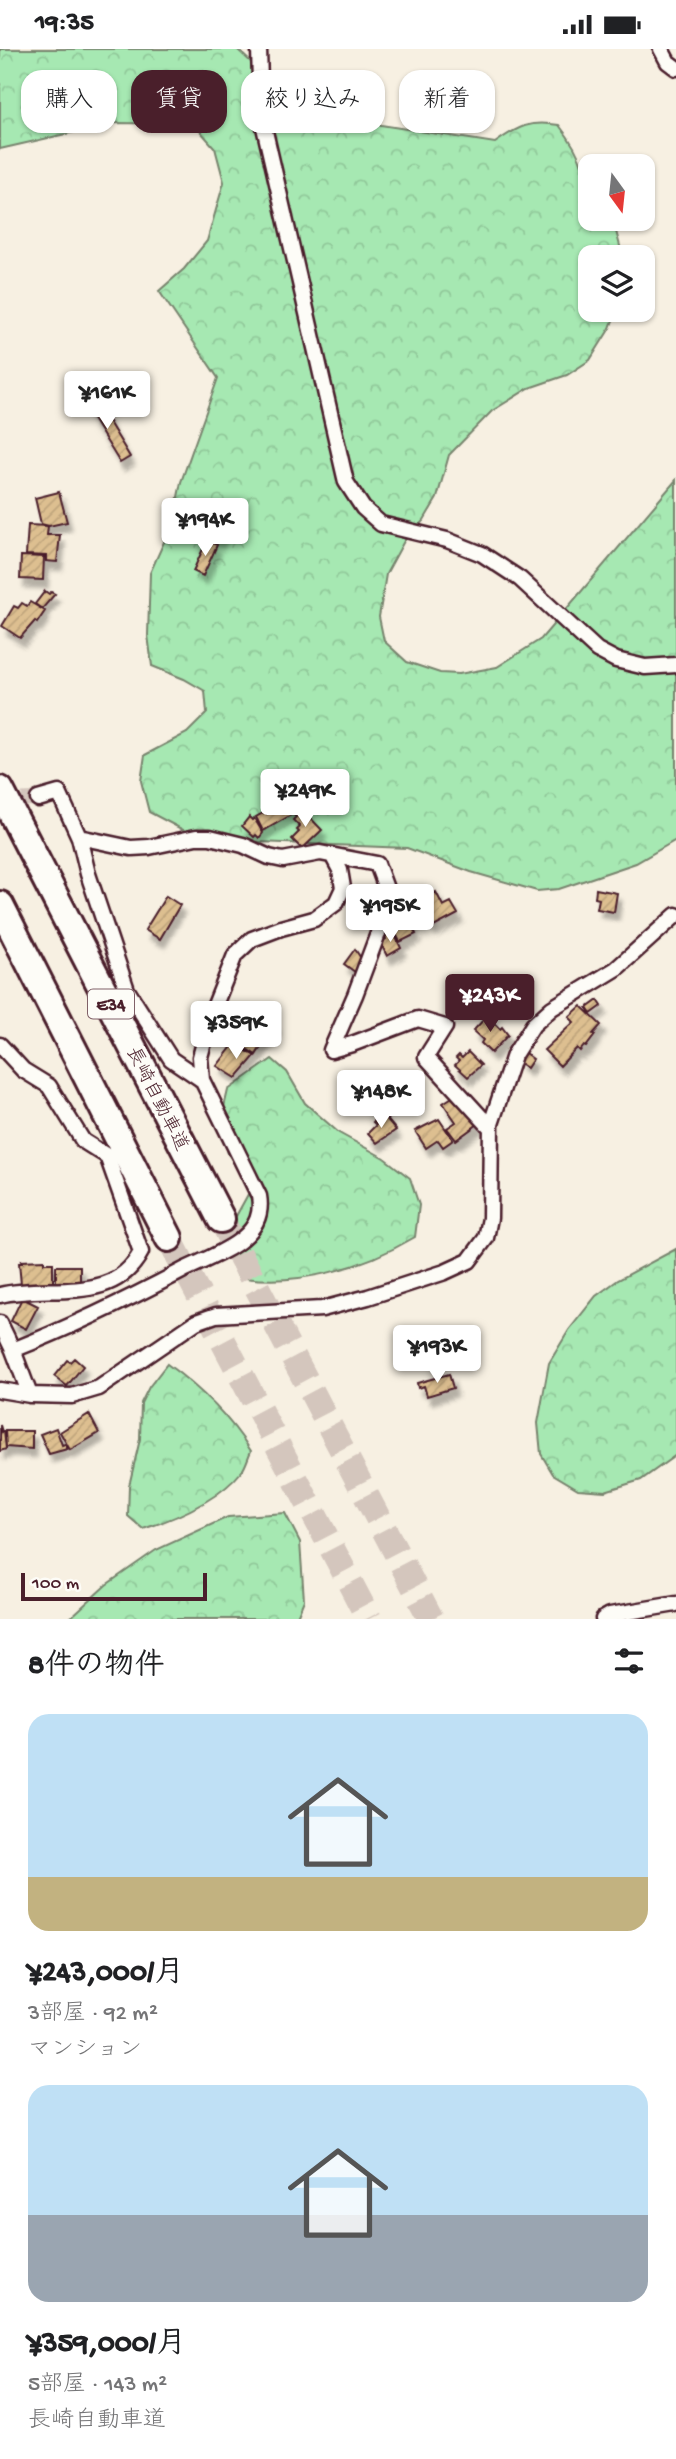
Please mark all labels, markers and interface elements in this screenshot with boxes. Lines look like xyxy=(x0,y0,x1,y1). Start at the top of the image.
text: 19:35 xyxy=(35,9,94,40)
chip: 購入 xyxy=(21,70,117,133)
chip: 賃貸 xyxy=(131,70,227,133)
chip: 絞り込み xyxy=(241,70,385,133)
chip: 新着 xyxy=(399,70,495,133)
north arrow xyxy=(578,154,654,231)
map controls xyxy=(578,154,655,322)
button: layers xyxy=(578,245,655,322)
pin: ¥161K xyxy=(58,371,156,431)
text: ¥161K xyxy=(80,380,134,407)
pin: ¥194K xyxy=(156,498,254,558)
text: ¥194K xyxy=(177,507,233,534)
pin: ¥249K xyxy=(256,769,354,829)
text: ¥249K xyxy=(276,778,334,805)
pin: ¥195K xyxy=(341,885,439,944)
text: ¥195K xyxy=(362,893,418,920)
pin: ¥243K xyxy=(441,975,539,1034)
text: ¥243K xyxy=(461,983,519,1010)
road number: E34 xyxy=(88,989,134,1019)
pin: ¥359K xyxy=(187,1002,285,1061)
text: ¥359K xyxy=(207,1010,265,1037)
street label: 長崎自動車道 xyxy=(120,1043,193,1156)
pin: ¥148K xyxy=(332,1070,430,1130)
text: ¥148K xyxy=(353,1079,409,1106)
pin: ¥193K xyxy=(388,1325,486,1385)
text: ¥193K xyxy=(409,1334,465,1361)
scale bar xyxy=(21,1570,206,1602)
text: 100 m xyxy=(32,1573,79,1596)
icon: filters xyxy=(610,1642,648,1680)
text: 8件の物件 xyxy=(28,1650,164,1685)
icon: home xyxy=(275,1759,401,1885)
text: ¥243,000/月 xyxy=(28,1957,184,1992)
text: 3部屋 · 92 m² xyxy=(28,2001,158,2028)
text: マンション xyxy=(28,2037,142,2064)
icon: home xyxy=(275,2130,401,2256)
text: ¥359,000/月 xyxy=(28,2328,186,2363)
text: 5部屋 · 143 m² xyxy=(28,2372,167,2399)
text: 長崎自動車道 xyxy=(28,2408,166,2435)

